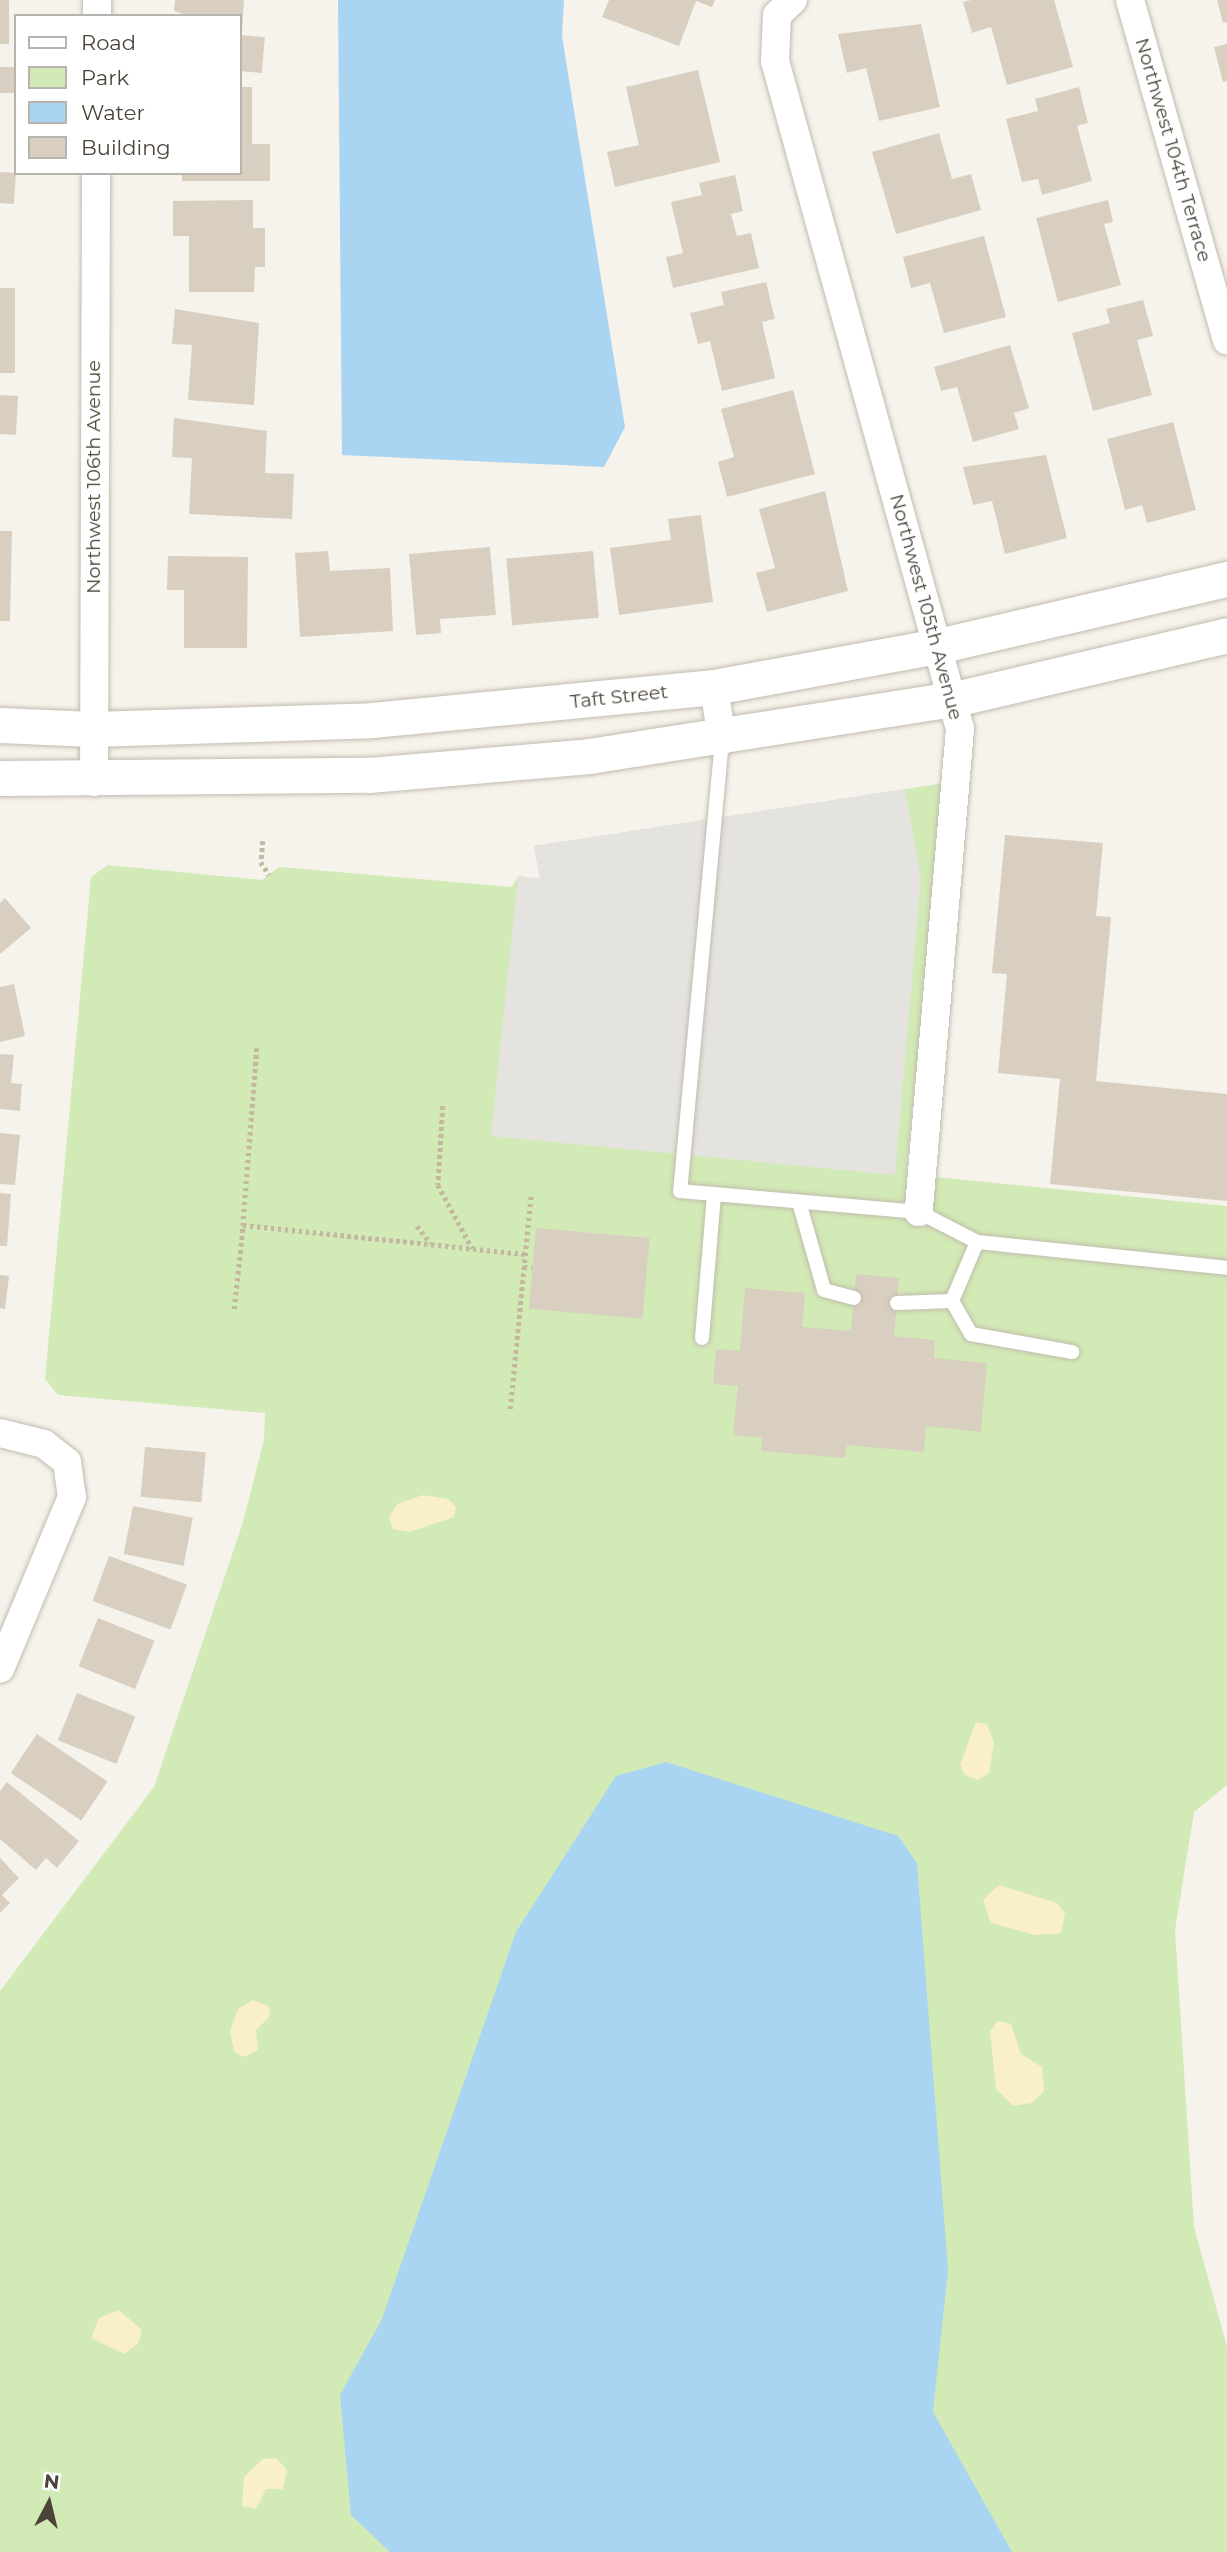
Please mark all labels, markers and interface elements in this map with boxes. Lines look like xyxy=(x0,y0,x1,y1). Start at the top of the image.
legend xyxy=(14,14,242,175)
text: Road xyxy=(81,30,136,55)
street label: Northwest 104th Terrace xyxy=(1130,35,1216,265)
text: Park xyxy=(81,65,129,90)
text: Water xyxy=(81,100,145,125)
text: Building xyxy=(81,135,171,160)
street label: Northwest 106th Avenue xyxy=(83,360,105,594)
street label: Northwest 105th Avenue xyxy=(885,492,967,722)
street label: Taft Street xyxy=(569,681,669,713)
north arrow xyxy=(14,2468,84,2538)
text: N xyxy=(43,2469,61,2494)

